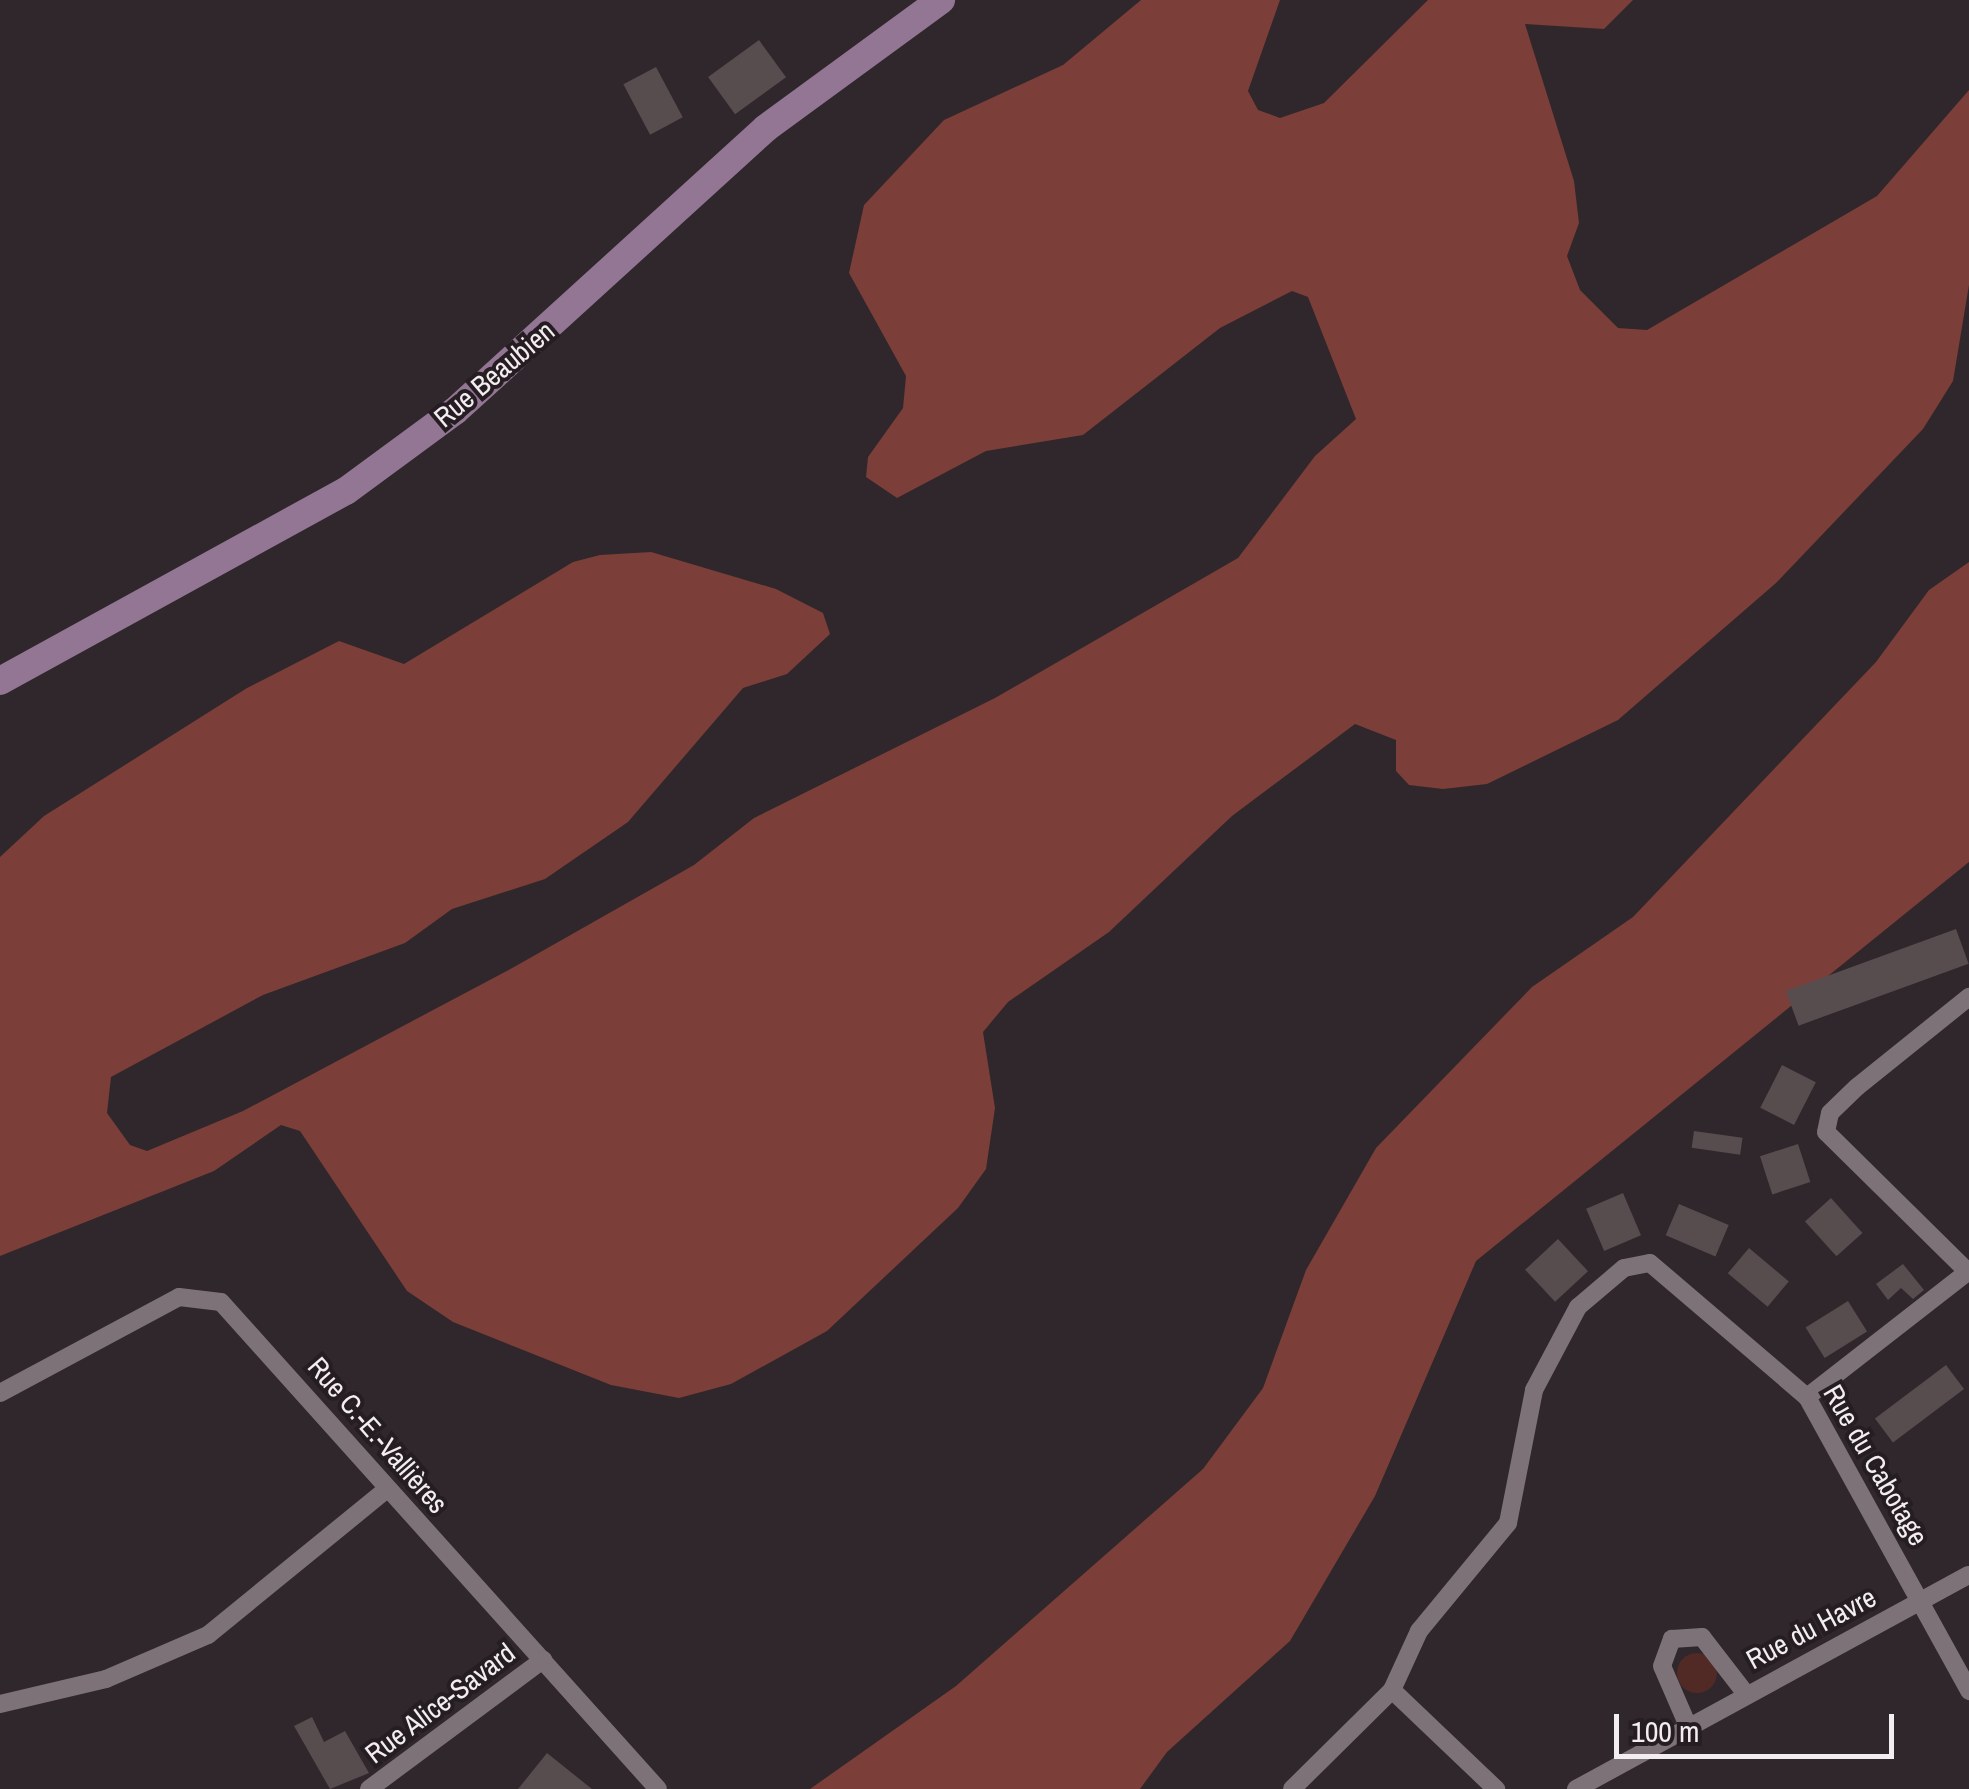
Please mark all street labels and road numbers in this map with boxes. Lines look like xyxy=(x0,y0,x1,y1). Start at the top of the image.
street label: Rue Beaubien xyxy=(427,314,561,434)
street label: Rue C.-E.-Vallières xyxy=(301,1350,455,1520)
street label: Rue du Cabotage xyxy=(1816,1379,1936,1551)
street label: Rue du Havre xyxy=(1741,1580,1881,1676)
street label: Rue Alice-Savard xyxy=(358,1635,522,1771)

